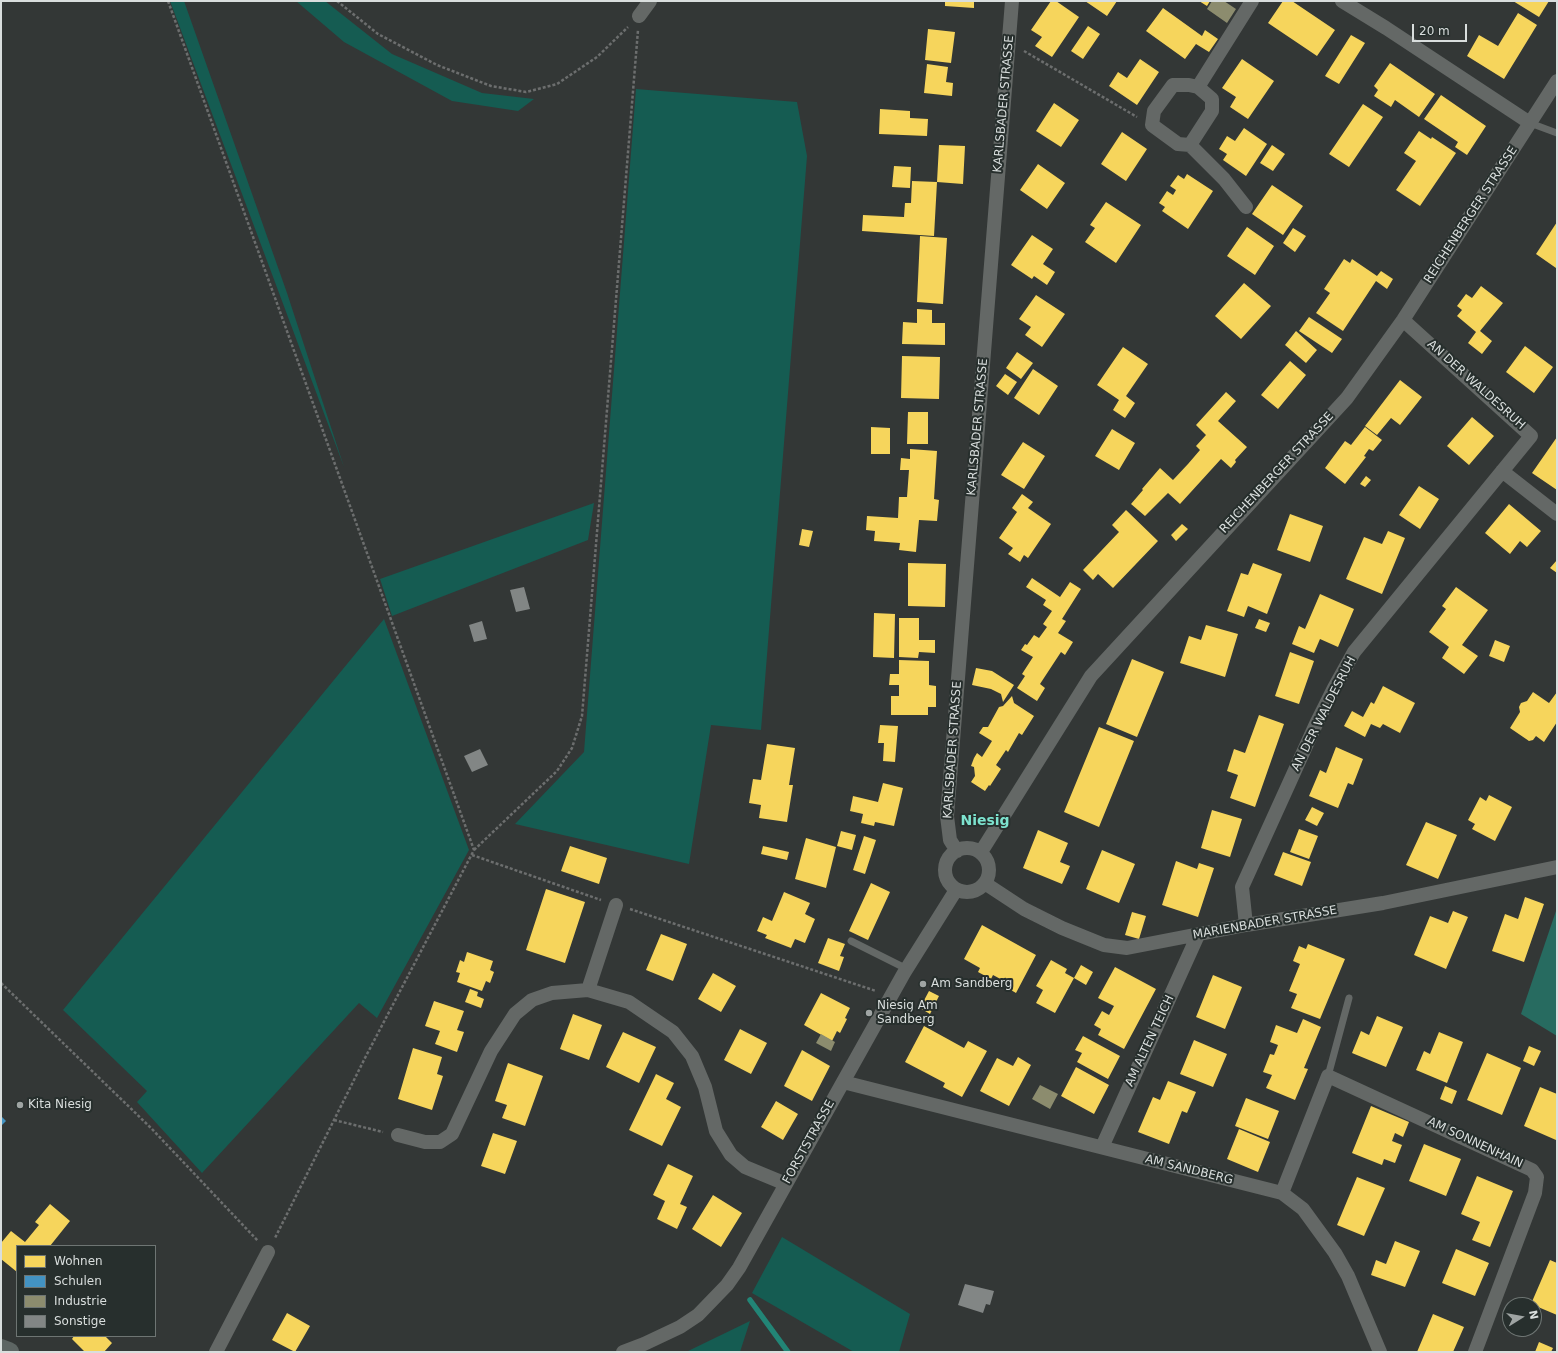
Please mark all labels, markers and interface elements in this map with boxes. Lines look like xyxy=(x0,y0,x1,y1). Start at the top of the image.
scale bar xyxy=(1414,16,1469,42)
text: 20 m xyxy=(1419,24,1450,38)
street label: KARLSBADER STRASSE xyxy=(991,35,1017,173)
street label: REICHENBERGER STRASSE xyxy=(1421,144,1521,286)
street label: AN DER WALDESRUH xyxy=(1424,337,1528,433)
street label: KARLSBADER STRASSE xyxy=(965,358,991,496)
street label: REICHENBERGER STRASSE xyxy=(1217,409,1337,537)
street label: AN DER WALDESRUH xyxy=(1289,654,1359,774)
street label: KARLSBADER STRASSE xyxy=(941,681,965,819)
district label: Niesig xyxy=(960,813,1010,829)
street label: MARIENBADER STRASSE xyxy=(1192,903,1338,943)
place label: Am Sandberg xyxy=(931,977,1012,991)
marker: Am Sandberg xyxy=(918,979,928,989)
street label: AM ALTEN TEICH xyxy=(1123,993,1177,1089)
place label: Niesig Am Sandberg xyxy=(877,999,938,1027)
marker: Niesig Am Sandberg xyxy=(864,1008,874,1018)
place label: Kita Niesig xyxy=(28,1098,92,1112)
street label: FORSTSTRASSE xyxy=(780,1098,838,1186)
marker: Kita Niesig xyxy=(15,1100,25,1110)
street label: AM SONNENHAIN xyxy=(1425,1115,1525,1171)
street label: AM SANDBERG xyxy=(1144,1152,1234,1188)
legend xyxy=(16,1245,156,1337)
text: Wohnen xyxy=(54,1254,103,1268)
text: Schulen xyxy=(54,1274,102,1288)
text: Industrie xyxy=(54,1294,107,1308)
north arrow xyxy=(1502,1297,1542,1337)
text: N xyxy=(1526,1309,1541,1321)
text: Sonstige xyxy=(54,1314,106,1328)

